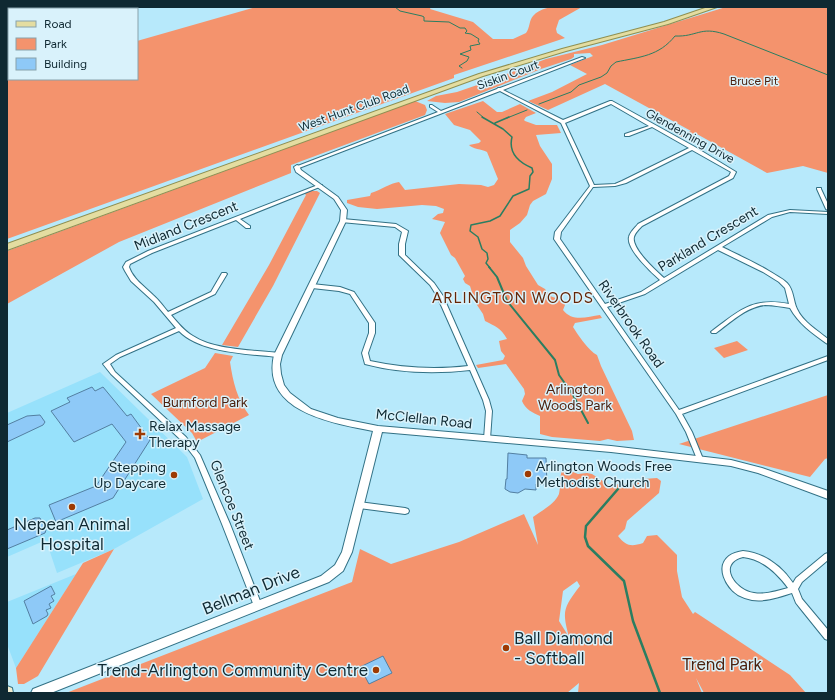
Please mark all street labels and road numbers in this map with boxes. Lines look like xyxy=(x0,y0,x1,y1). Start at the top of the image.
street label: Siskin Court xyxy=(475,57,541,93)
street label: West Hunt Club Road xyxy=(297,82,411,134)
street label: Glendenning Drive xyxy=(643,106,737,166)
street label: Midland Crescent xyxy=(132,197,240,255)
street label: Parkland Crescent xyxy=(655,202,761,276)
street label: Riverbrook Road xyxy=(594,277,668,371)
street label: McClellan Road xyxy=(375,405,473,433)
street label: Glencoe Street xyxy=(206,458,258,552)
street label: Bellman Drive xyxy=(199,561,303,619)

